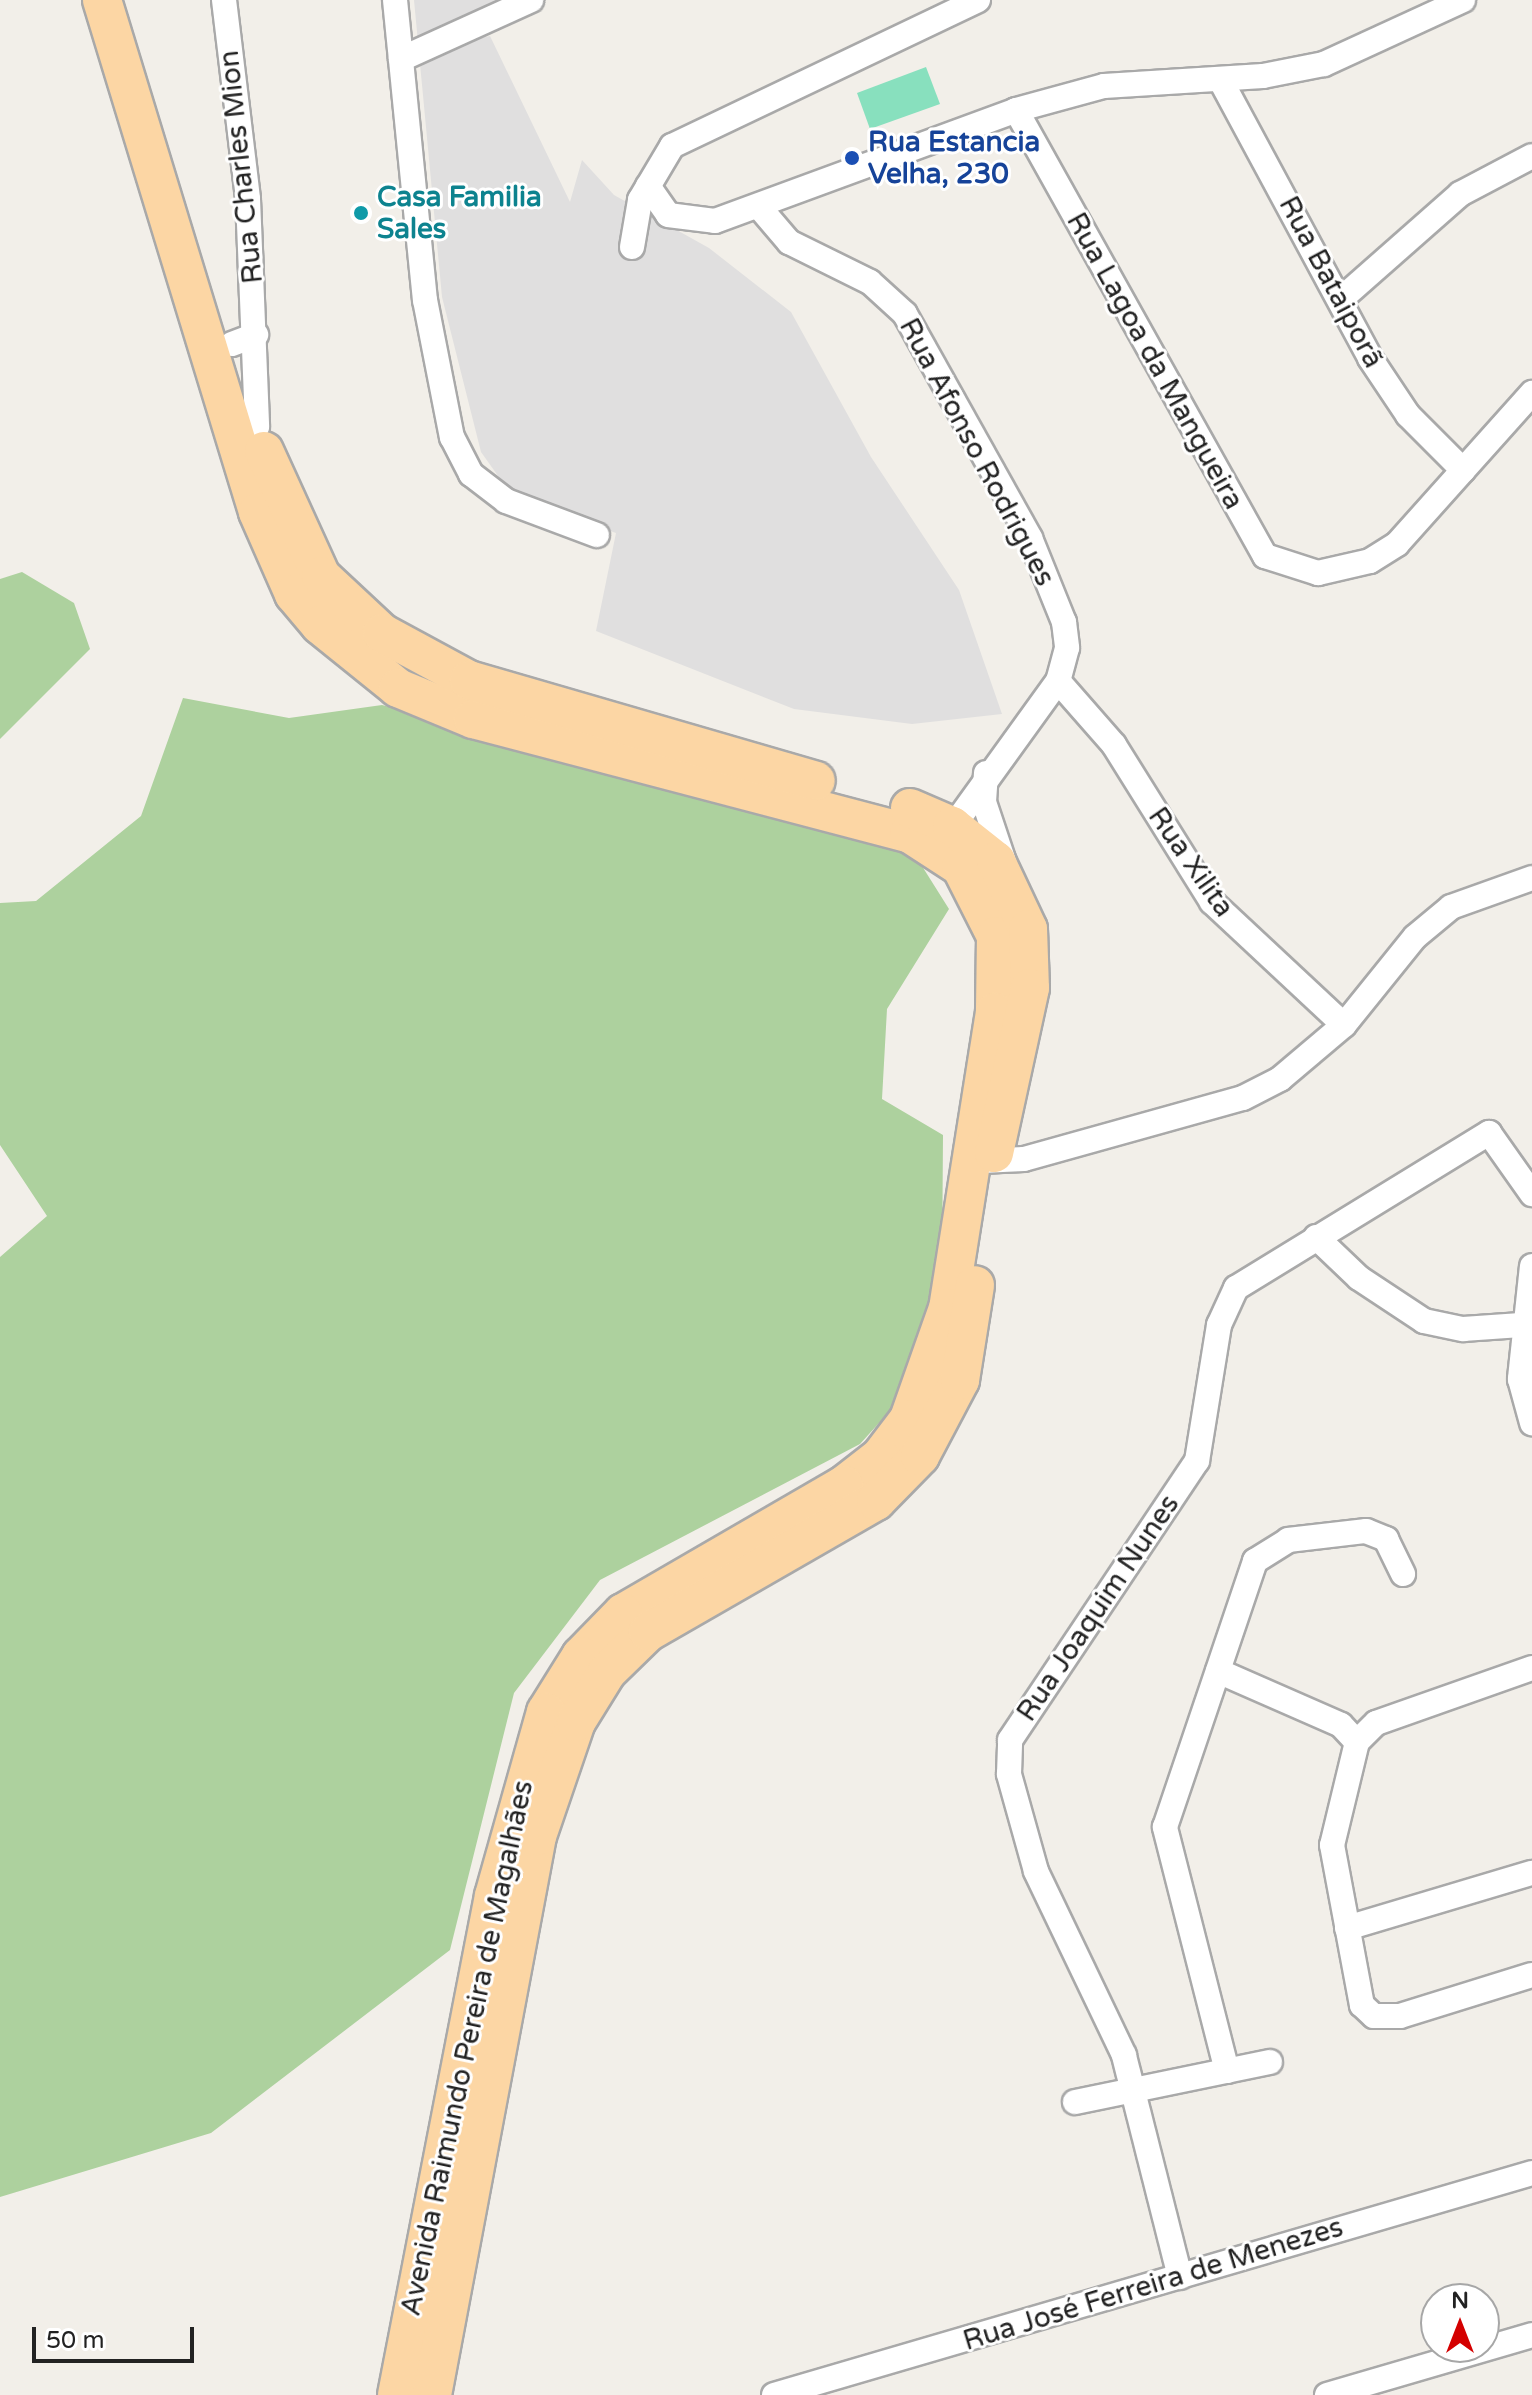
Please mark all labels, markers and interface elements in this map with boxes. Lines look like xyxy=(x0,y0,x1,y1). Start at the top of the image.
street label: Rua Charles Mion xyxy=(212,49,270,285)
place label: Rua Estancia Velha, 230 xyxy=(868,125,1040,191)
marker: Rua Estancia Velha, 230 xyxy=(843,149,861,167)
place label: Casa Familia Sales xyxy=(377,180,542,246)
street label: Rua Bataiporã xyxy=(1272,191,1390,373)
marker: Casa Familia Sales xyxy=(352,204,370,222)
street label: Rua Lagoa da Mangueira xyxy=(1059,207,1251,515)
street label: Rua Afonso Rodrigues xyxy=(892,312,1062,592)
street label: Rua Xilita xyxy=(1141,801,1241,923)
street label: Rua Joaquim Nunes xyxy=(1010,1488,1186,1728)
street label: Avenida Raimundo Pereira de Magalhães xyxy=(394,1777,540,2319)
street label: Rua José Ferreira de Menezes xyxy=(959,2210,1347,2358)
north arrow xyxy=(1420,2283,1500,2363)
text: N xyxy=(1451,2288,1469,2314)
scale bar xyxy=(36,2311,198,2361)
text: 50 m xyxy=(46,2326,104,2355)

